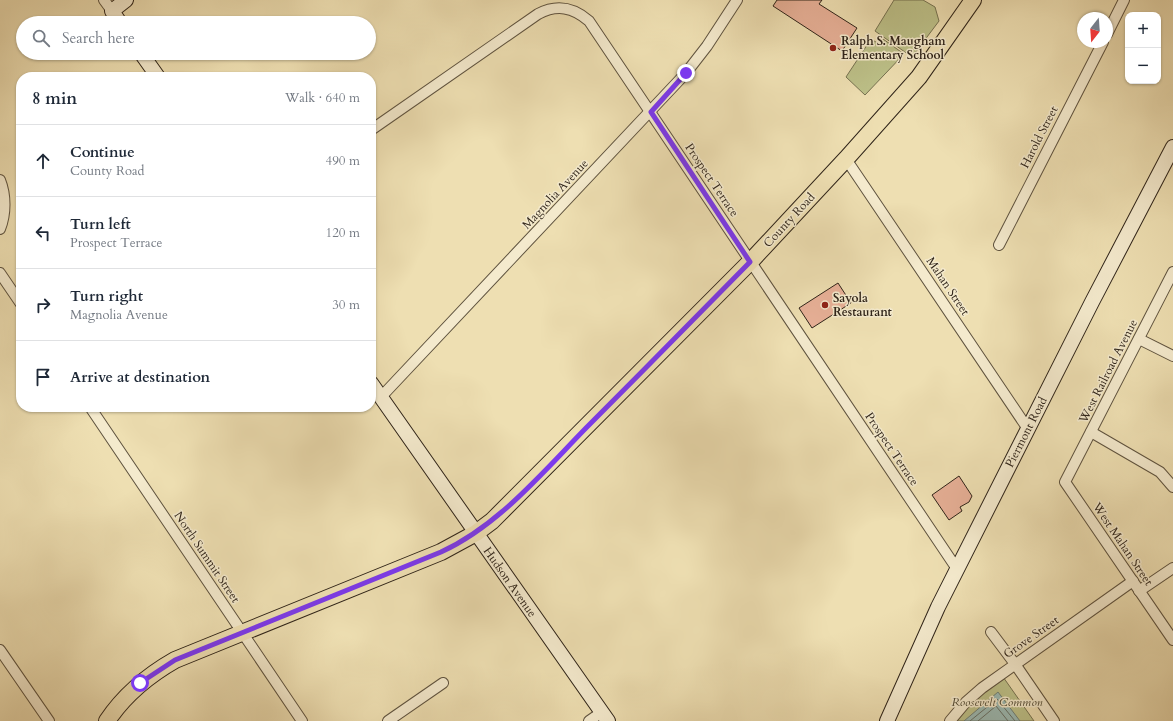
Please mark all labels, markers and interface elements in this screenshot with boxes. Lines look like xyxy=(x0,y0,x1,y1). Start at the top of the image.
north arrow xyxy=(1077,12,1113,48)
map controls xyxy=(1125,12,1161,84)
button: + xyxy=(1125,12,1161,48)
search box xyxy=(16,16,376,60)
icon: search xyxy=(30,27,52,49)
text: Search here xyxy=(62,28,135,48)
place label: Ralph S. Maugham Elementary School xyxy=(841,33,946,63)
marker: Ralph S. Maugham Elementary School xyxy=(828,43,838,53)
button: − xyxy=(1125,48,1161,84)
route end xyxy=(677,64,695,82)
text: 8 min xyxy=(32,87,77,110)
text: Walk · 640 m xyxy=(285,89,360,107)
street label: Harold Street xyxy=(1017,103,1062,171)
street label: Prospect Terrace xyxy=(681,140,743,220)
text: Continue xyxy=(70,142,135,162)
icon: ahead xyxy=(32,150,54,172)
text: 490 m xyxy=(326,152,360,170)
street label: Magnolia Avenue xyxy=(518,156,592,232)
text: County Road xyxy=(70,162,145,180)
street label: County Road xyxy=(760,189,819,251)
text: Turn left xyxy=(70,214,131,234)
icon: left xyxy=(32,222,54,244)
text: 120 m xyxy=(326,224,360,242)
text: Prospect Terrace xyxy=(70,234,163,252)
street label: Mahan Street xyxy=(923,254,974,318)
text: Turn right xyxy=(70,286,143,306)
place label: Sayola Restaurant xyxy=(833,290,893,320)
icon: right xyxy=(32,294,54,316)
text: 30 m xyxy=(332,296,360,314)
marker: Sayola Restaurant xyxy=(820,300,830,310)
text: Magnolia Avenue xyxy=(70,306,168,324)
street label: West Railroad Avenue xyxy=(1074,316,1141,426)
icon: arrive xyxy=(32,366,54,388)
text: Arrive at destination xyxy=(70,367,210,387)
street label: Piermont Road xyxy=(1001,393,1051,470)
street label: Prospect Terrace xyxy=(861,409,923,489)
street label: West Mahan Street xyxy=(1089,499,1157,589)
street label: North Summit Street xyxy=(170,508,244,606)
street label: Hudson Avenue xyxy=(480,544,540,620)
street label: Grove Street xyxy=(1000,612,1062,662)
route start xyxy=(131,674,149,692)
park label: Roosevelt Common xyxy=(951,694,1043,710)

